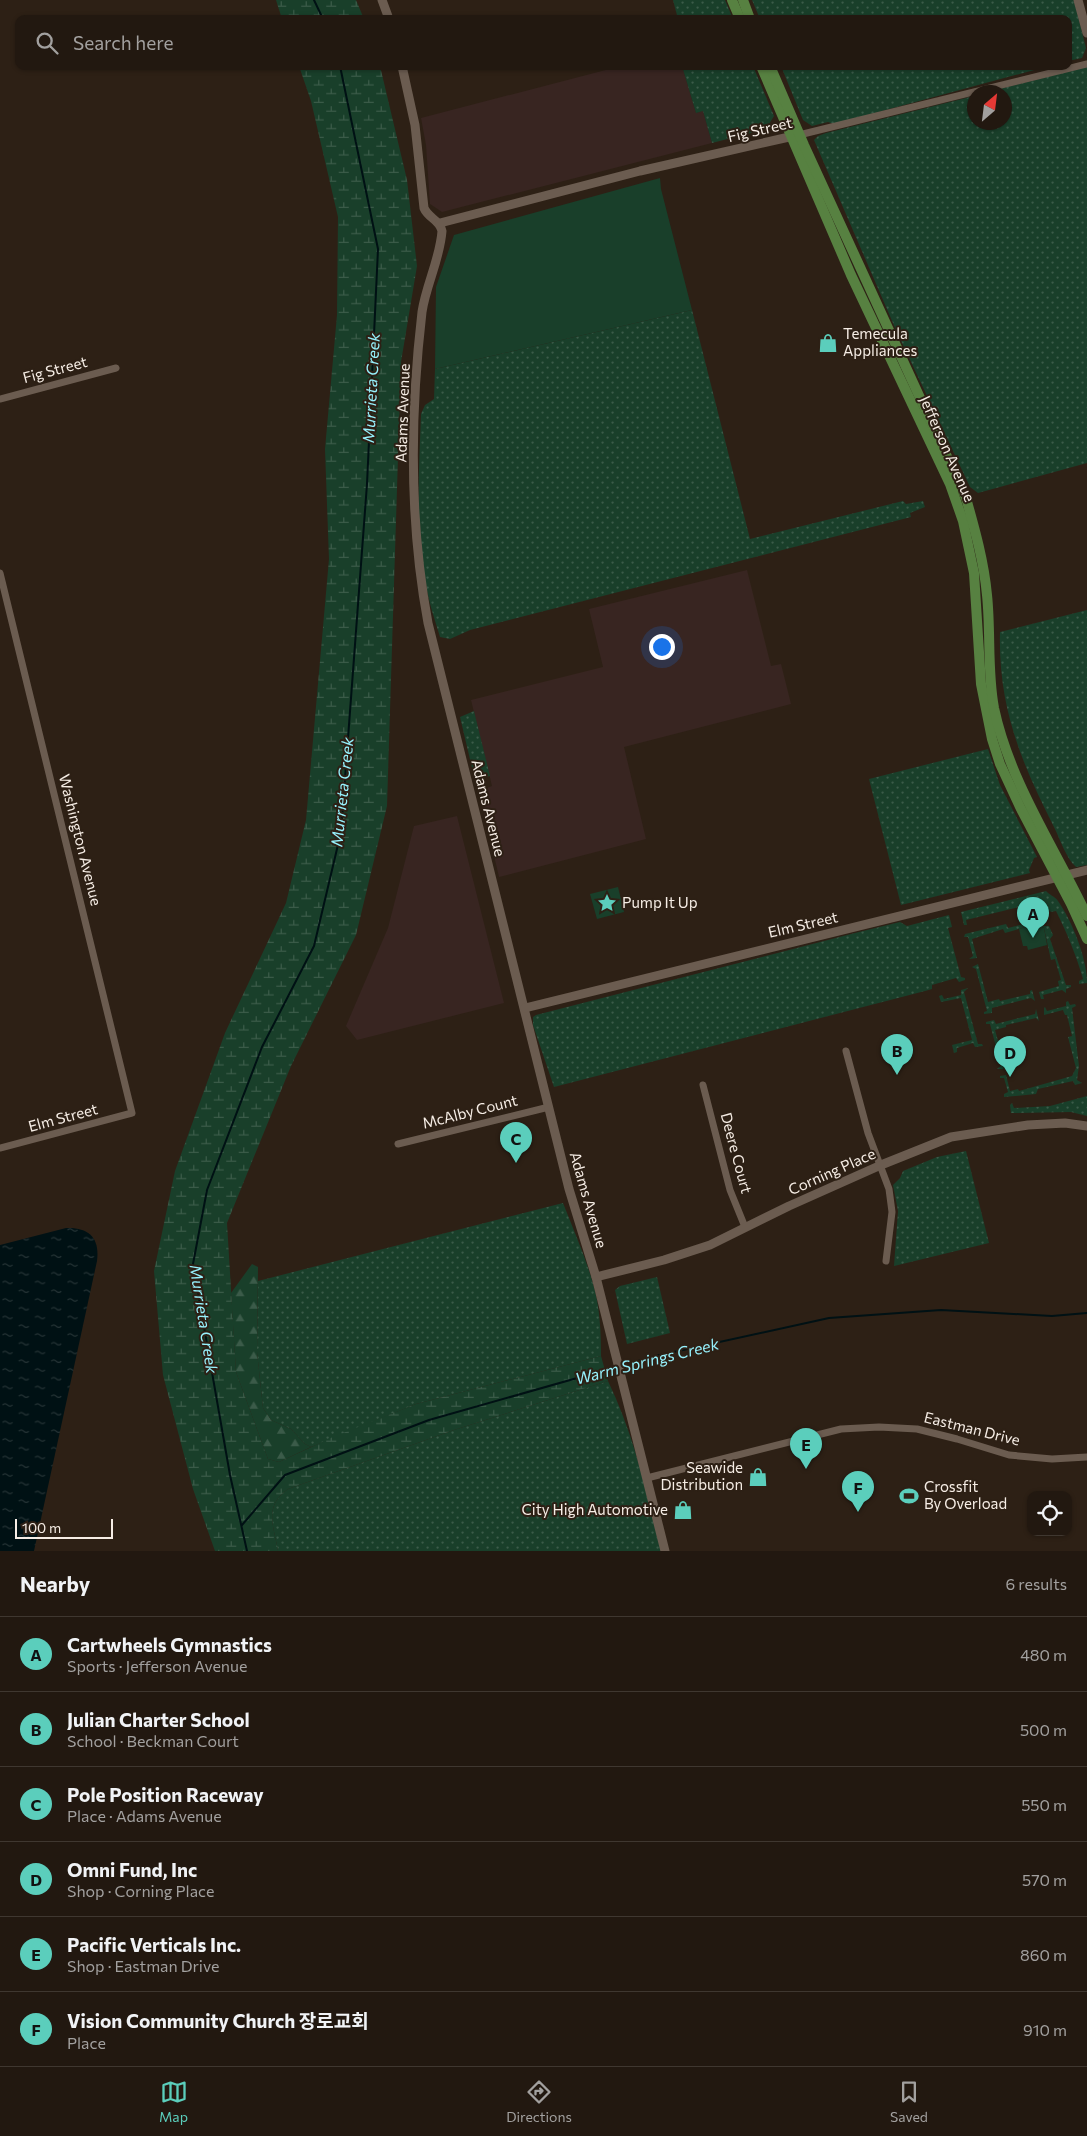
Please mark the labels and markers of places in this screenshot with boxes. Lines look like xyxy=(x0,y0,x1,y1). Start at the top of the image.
place label: Temecula Appliances xyxy=(843,324,918,359)
shop icon: Temecula Appliances xyxy=(817,332,839,354)
place icon: Pump It Up xyxy=(596,892,618,914)
place label: Pump It Up xyxy=(622,893,698,911)
pin: A xyxy=(1017,897,1049,938)
pin: B xyxy=(881,1034,913,1075)
pin: D xyxy=(994,1036,1026,1077)
pin: C xyxy=(500,1122,532,1163)
pin: E xyxy=(790,1428,822,1469)
place label: Seawide Distribution xyxy=(661,1458,743,1493)
shop icon: Seawide Distribution xyxy=(747,1466,769,1488)
pin: F xyxy=(842,1471,874,1512)
place label: Crossfit By Overload xyxy=(924,1477,1007,1512)
sports icon: Crossfit By Overload xyxy=(898,1485,920,1507)
shop icon: City High Automotive xyxy=(672,1499,694,1521)
place label: City High Automotive xyxy=(522,1500,668,1518)

